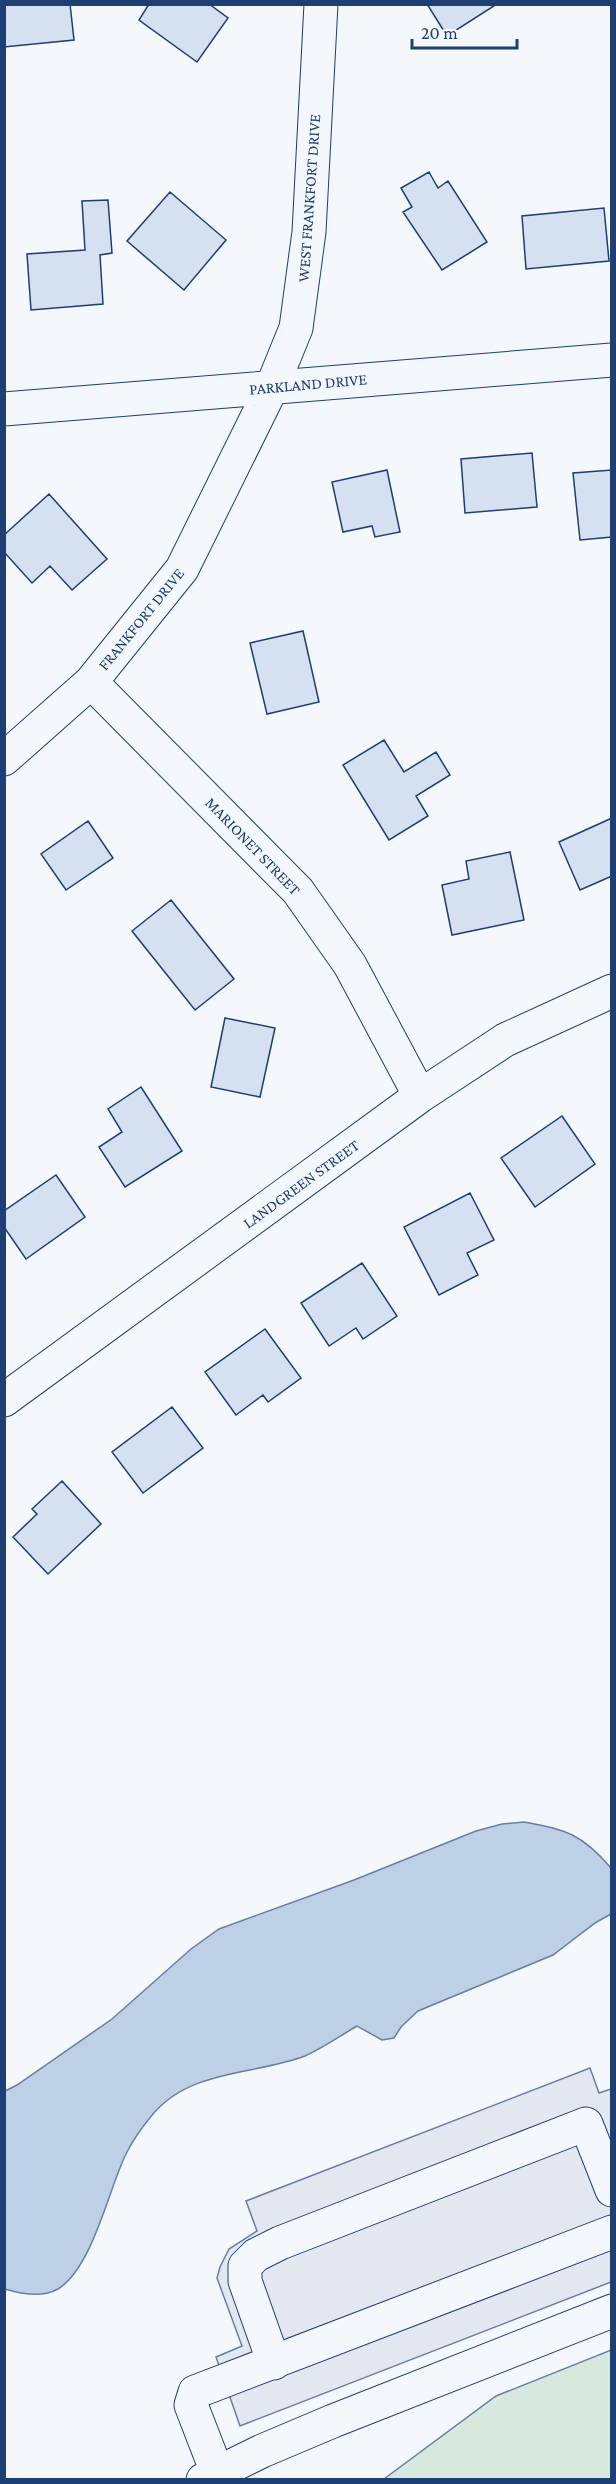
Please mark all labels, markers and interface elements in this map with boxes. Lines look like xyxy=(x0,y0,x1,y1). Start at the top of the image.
scale bar xyxy=(412,12,517,50)
text: 20 m xyxy=(421,23,458,43)
street label: WEST FRANKFORT DRIVE xyxy=(295,113,323,283)
street label: PARKLAND DRIVE xyxy=(248,370,368,398)
street label: FRANKFORT DRIVE xyxy=(95,564,187,673)
street label: MARIONET STREET xyxy=(202,794,304,898)
street label: LANDGREEN STREET xyxy=(240,1136,363,1232)

